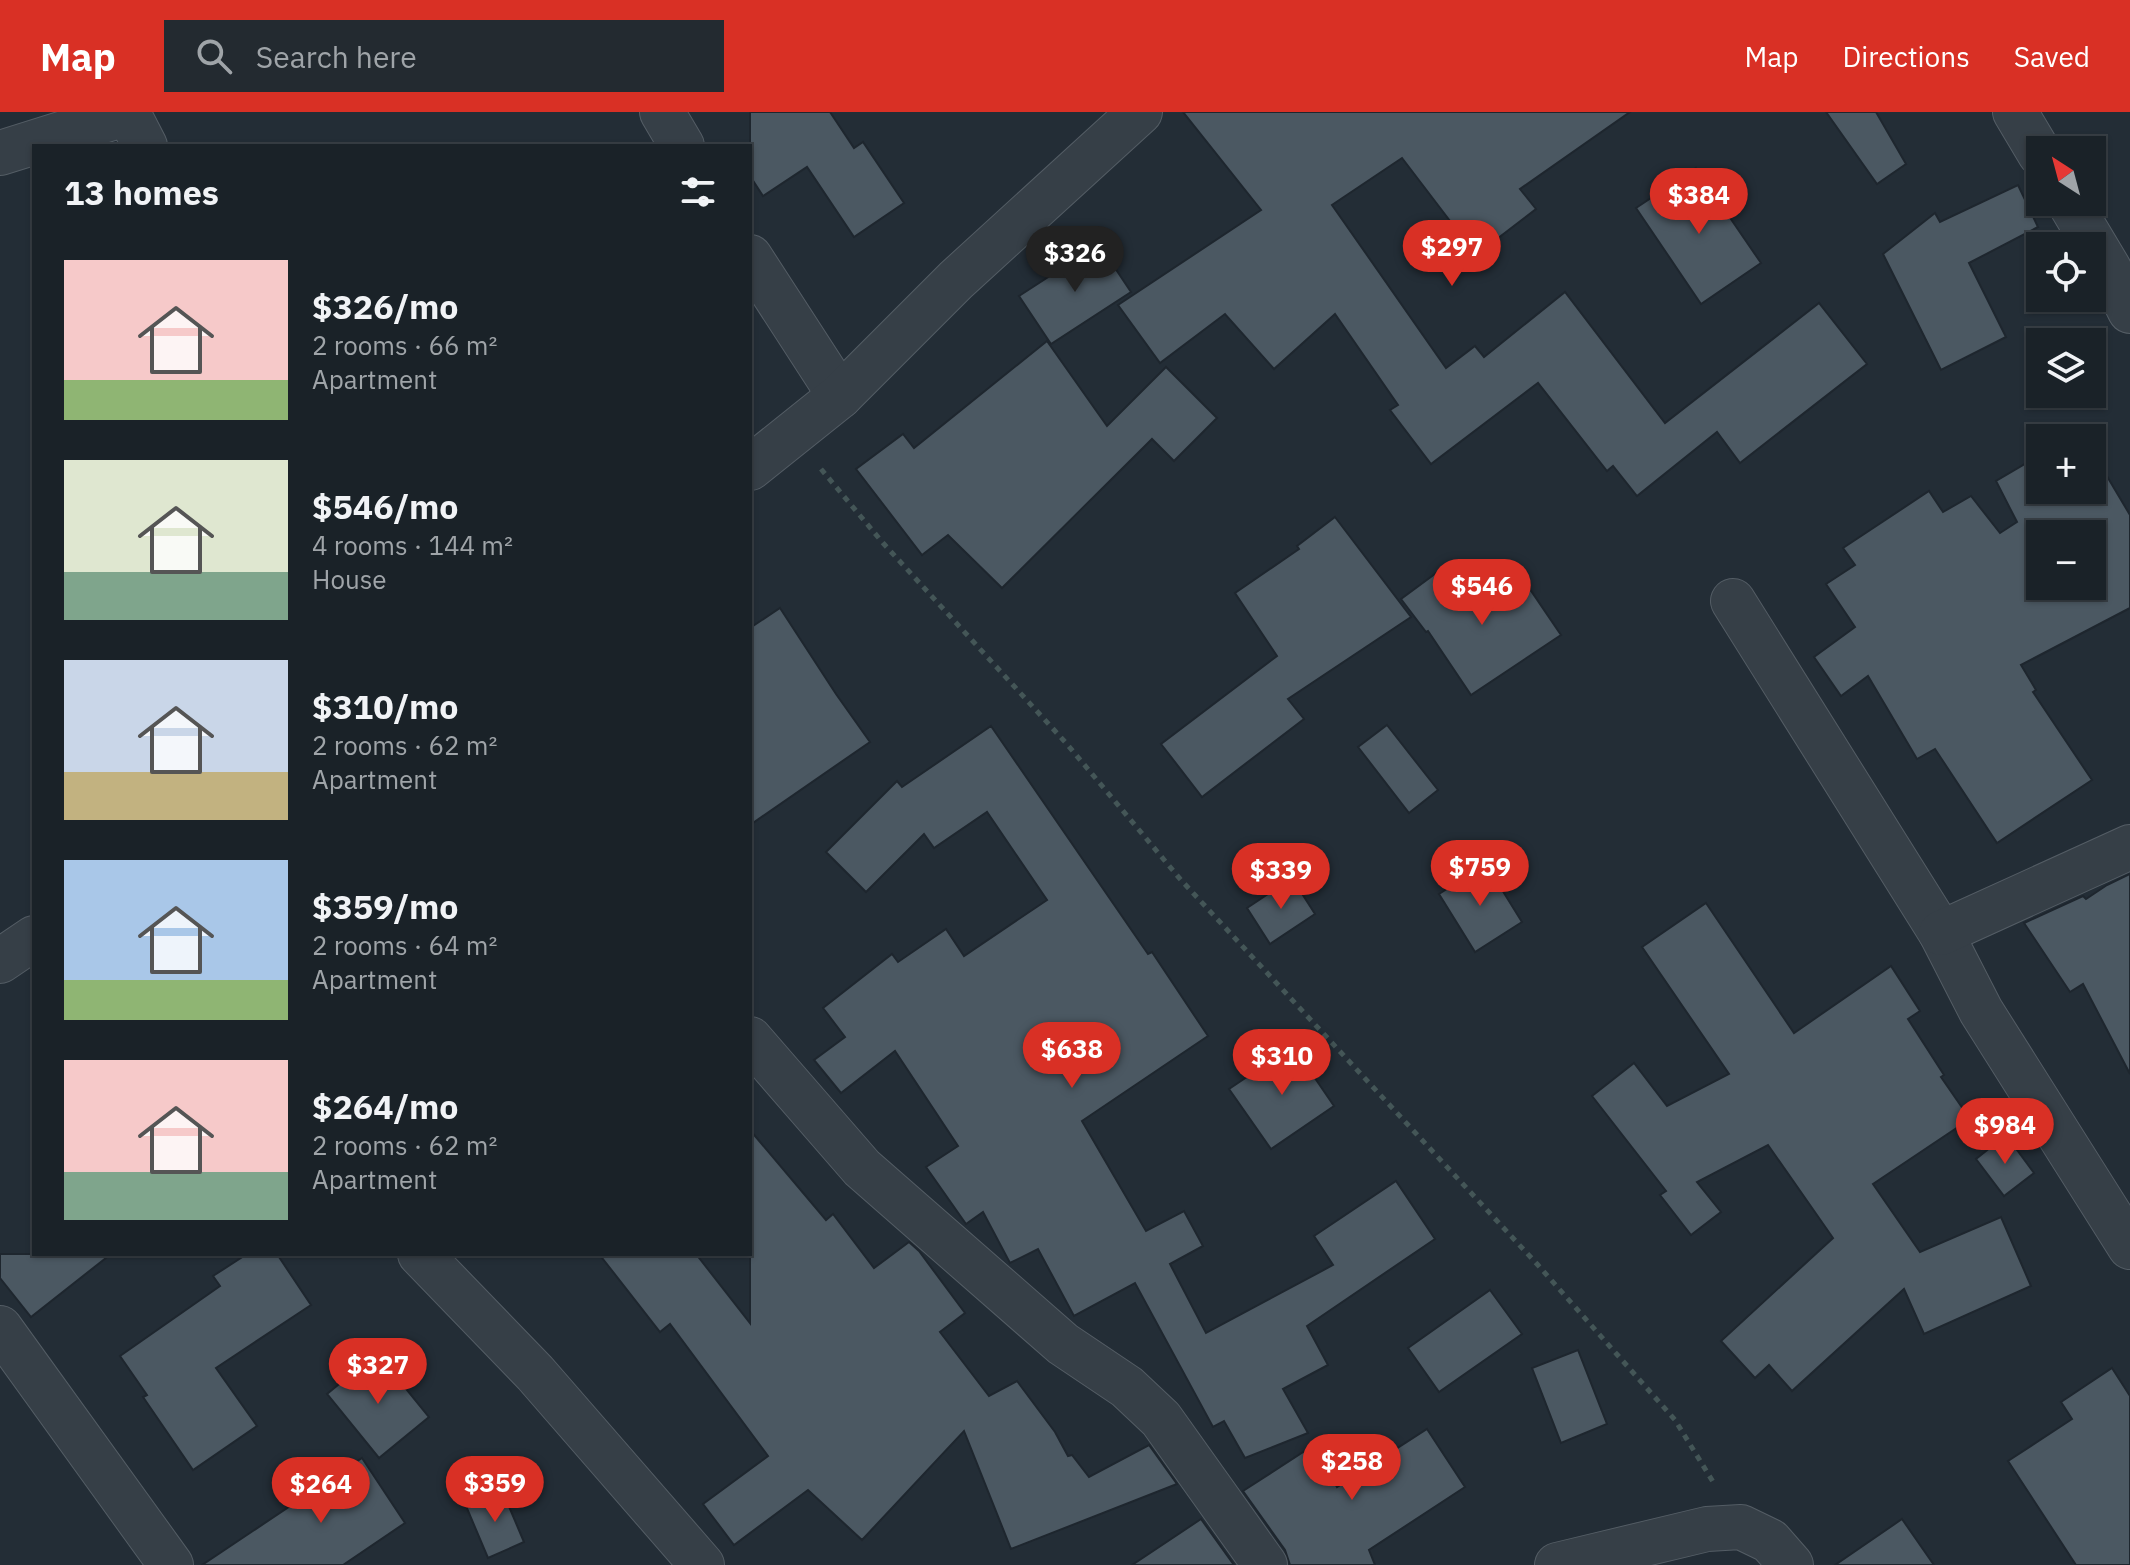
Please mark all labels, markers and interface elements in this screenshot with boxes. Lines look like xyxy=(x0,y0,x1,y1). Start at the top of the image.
search box xyxy=(164,20,724,92)
text: Map xyxy=(40,32,116,81)
icon: search xyxy=(192,34,236,78)
text: Search here xyxy=(256,37,417,76)
text: Map xyxy=(1744,38,1798,75)
text: Directions xyxy=(1842,38,1970,75)
text: Saved xyxy=(2014,38,2090,75)
north arrow xyxy=(2026,136,2106,216)
map controls xyxy=(2026,136,2106,600)
pin: $384 xyxy=(1652,168,1746,236)
text: 13 homes xyxy=(64,170,219,214)
icon: filters xyxy=(676,170,720,214)
text: $384 xyxy=(1668,177,1730,211)
pin: $297 xyxy=(1405,220,1499,288)
pin: $326 xyxy=(1028,226,1122,294)
text: $297 xyxy=(1421,229,1483,263)
button: locate xyxy=(2026,232,2106,312)
text: $326 xyxy=(1044,235,1106,269)
text: $326/mo xyxy=(312,284,459,328)
icon: home xyxy=(128,292,224,388)
text: 2 rooms · 66 m² xyxy=(312,328,497,362)
button: layers xyxy=(2026,328,2106,408)
text: Apartment xyxy=(312,362,437,396)
button: + xyxy=(2026,424,2106,504)
text: $546/mo xyxy=(312,484,459,528)
icon: home xyxy=(128,492,224,588)
button: − xyxy=(2026,520,2106,600)
text: 4 rooms · 144 m² xyxy=(312,528,513,562)
pin: $546 xyxy=(1435,559,1529,627)
text: House xyxy=(312,562,387,596)
text: $546 xyxy=(1451,568,1513,602)
text: $310/mo xyxy=(312,684,459,728)
icon: home xyxy=(128,692,224,788)
text: 2 rooms · 62 m² xyxy=(312,728,497,762)
text: Apartment xyxy=(312,762,437,796)
pin: $759 xyxy=(1433,840,1527,908)
pin: $339 xyxy=(1234,843,1328,911)
text: $759 xyxy=(1449,849,1511,883)
text: $339 xyxy=(1250,852,1312,886)
text: $359/mo xyxy=(312,884,459,928)
icon: home xyxy=(128,892,224,988)
text: 2 rooms · 64 m² xyxy=(312,928,497,962)
text: Apartment xyxy=(312,962,437,996)
pin: $638 xyxy=(1025,1022,1119,1090)
pin: $310 xyxy=(1235,1029,1329,1097)
text: $638 xyxy=(1041,1031,1103,1065)
text: $310 xyxy=(1251,1038,1313,1072)
text: $264/mo xyxy=(312,1084,459,1128)
icon: home xyxy=(128,1092,224,1188)
pin: $984 xyxy=(1958,1098,2052,1166)
text: $984 xyxy=(1974,1107,2036,1141)
text: 2 rooms · 62 m² xyxy=(312,1128,497,1162)
text: Apartment xyxy=(312,1162,437,1196)
pin: $327 xyxy=(331,1338,425,1406)
text: $327 xyxy=(347,1347,409,1381)
pin: $258 xyxy=(1305,1434,1399,1502)
text: $258 xyxy=(1321,1443,1383,1477)
pin: $359 xyxy=(448,1456,542,1524)
pin: $264 xyxy=(274,1457,368,1525)
text: $359 xyxy=(464,1465,526,1499)
text: $264 xyxy=(290,1466,352,1500)

